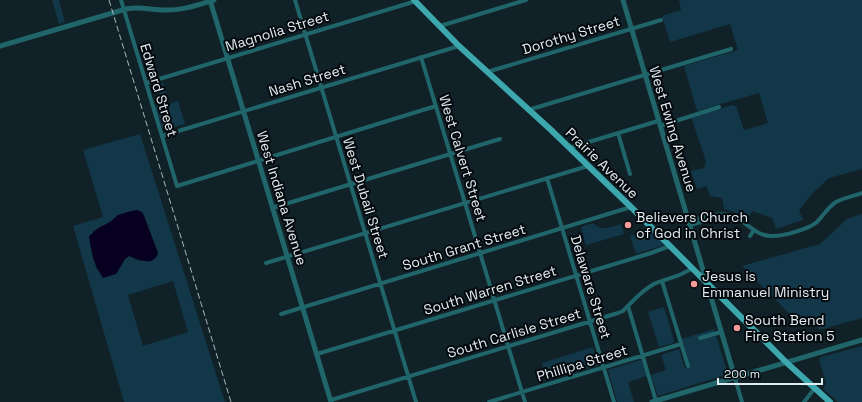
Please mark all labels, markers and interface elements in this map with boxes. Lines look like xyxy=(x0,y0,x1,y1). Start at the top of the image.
street label: Magnolia Street xyxy=(223,7,331,55)
street label: Dorothy Street xyxy=(520,12,622,58)
street label: Edward Street xyxy=(136,41,182,139)
street label: Nash Street xyxy=(266,60,348,100)
street label: West Ewing Avenue xyxy=(645,64,701,194)
street label: West Calvert Street xyxy=(435,92,491,224)
street label: Prairie Avenue xyxy=(562,124,642,202)
street label: West Indiana Avenue xyxy=(253,129,311,267)
street label: West Dubail Street xyxy=(339,135,393,261)
place label: Believers Church of God in Christ xyxy=(636,208,748,242)
street label: South Grant Street xyxy=(400,220,528,274)
marker: Believers Church of God in Christ xyxy=(623,220,633,230)
street label: Delaware Street xyxy=(567,233,615,341)
street label: South Warren Street xyxy=(421,261,559,319)
place label: Jesus is Emmanuel Ministry xyxy=(702,267,829,301)
marker: Jesus is Emmanuel Ministry xyxy=(689,279,699,289)
street label: South Carlisle Street xyxy=(445,304,583,362)
place label: South Bend Fire Station 5 xyxy=(745,311,835,345)
marker: South Bend Fire Station 5 xyxy=(732,323,742,333)
street label: Phillipa Street xyxy=(534,341,630,385)
scale bar xyxy=(718,360,822,386)
text: 200 m xyxy=(724,366,760,382)

